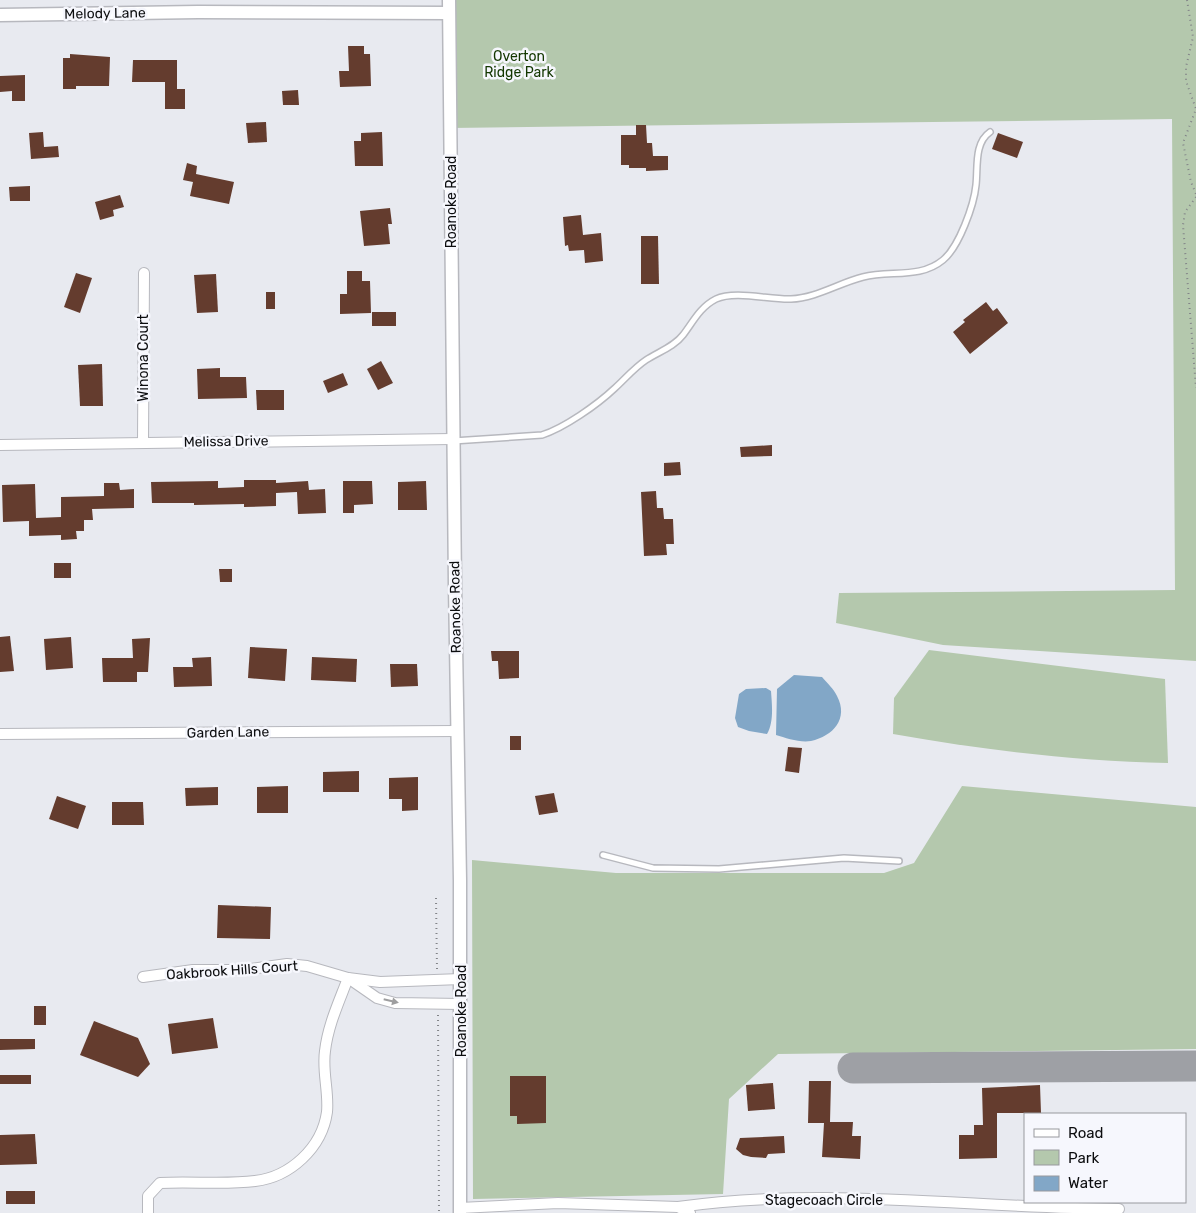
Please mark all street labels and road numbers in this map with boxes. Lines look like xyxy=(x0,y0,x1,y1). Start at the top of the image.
street label: Melody Lane xyxy=(64,4,146,23)
street label: Roanoke Road xyxy=(443,156,460,248)
street label: Winona Court xyxy=(135,314,152,402)
street label: Melissa Drive xyxy=(183,432,269,451)
street label: Roanoke Road xyxy=(446,560,465,653)
street label: Garden Lane xyxy=(187,723,270,742)
street label: Oakbrook Hills Court xyxy=(166,957,299,984)
street label: Roanoke Road xyxy=(453,965,470,1057)
street label: Stagecoach Circle xyxy=(765,1192,883,1209)

